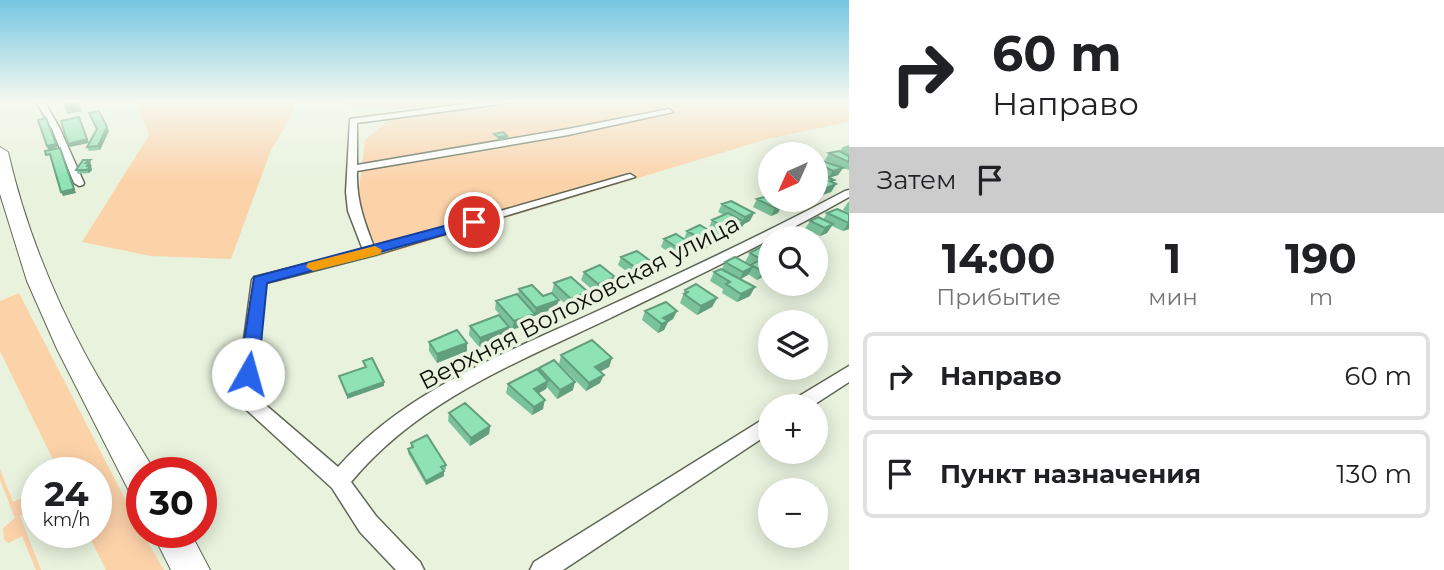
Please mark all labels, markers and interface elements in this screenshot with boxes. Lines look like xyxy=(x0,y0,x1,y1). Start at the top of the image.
text: 60 m xyxy=(992,24,1122,83)
icon: right xyxy=(877,28,968,119)
text: Направо xyxy=(992,84,1139,123)
north arrow xyxy=(758,142,828,212)
map controls xyxy=(758,142,828,548)
icon: arrive xyxy=(971,161,1009,199)
text: Затем xyxy=(877,164,957,196)
pin xyxy=(444,192,504,252)
icon: arrive xyxy=(455,203,493,241)
street label: Верхняя Волоховская улица xyxy=(414,208,744,396)
button: search xyxy=(758,226,828,296)
text: 14:00 xyxy=(942,232,1056,284)
text: 1 xyxy=(1165,232,1181,284)
text: 190 xyxy=(1285,232,1357,284)
text: Прибытие xyxy=(936,283,1061,311)
text: мин xyxy=(1148,283,1198,311)
text: m xyxy=(1309,283,1333,311)
button: layers xyxy=(758,310,828,380)
position arrow xyxy=(211,337,285,411)
icon: right xyxy=(881,357,919,395)
text: Направо xyxy=(940,360,1061,392)
text: 60 m xyxy=(1345,360,1412,392)
button: + xyxy=(758,394,828,464)
icon: arrive xyxy=(881,455,919,493)
speed limit sign: 30 xyxy=(126,457,217,548)
text: Пункт назначения xyxy=(940,458,1201,490)
text: 130 m xyxy=(1336,458,1412,490)
text: 24 xyxy=(44,472,89,515)
button: − xyxy=(758,478,828,548)
text: km/h xyxy=(42,509,91,531)

